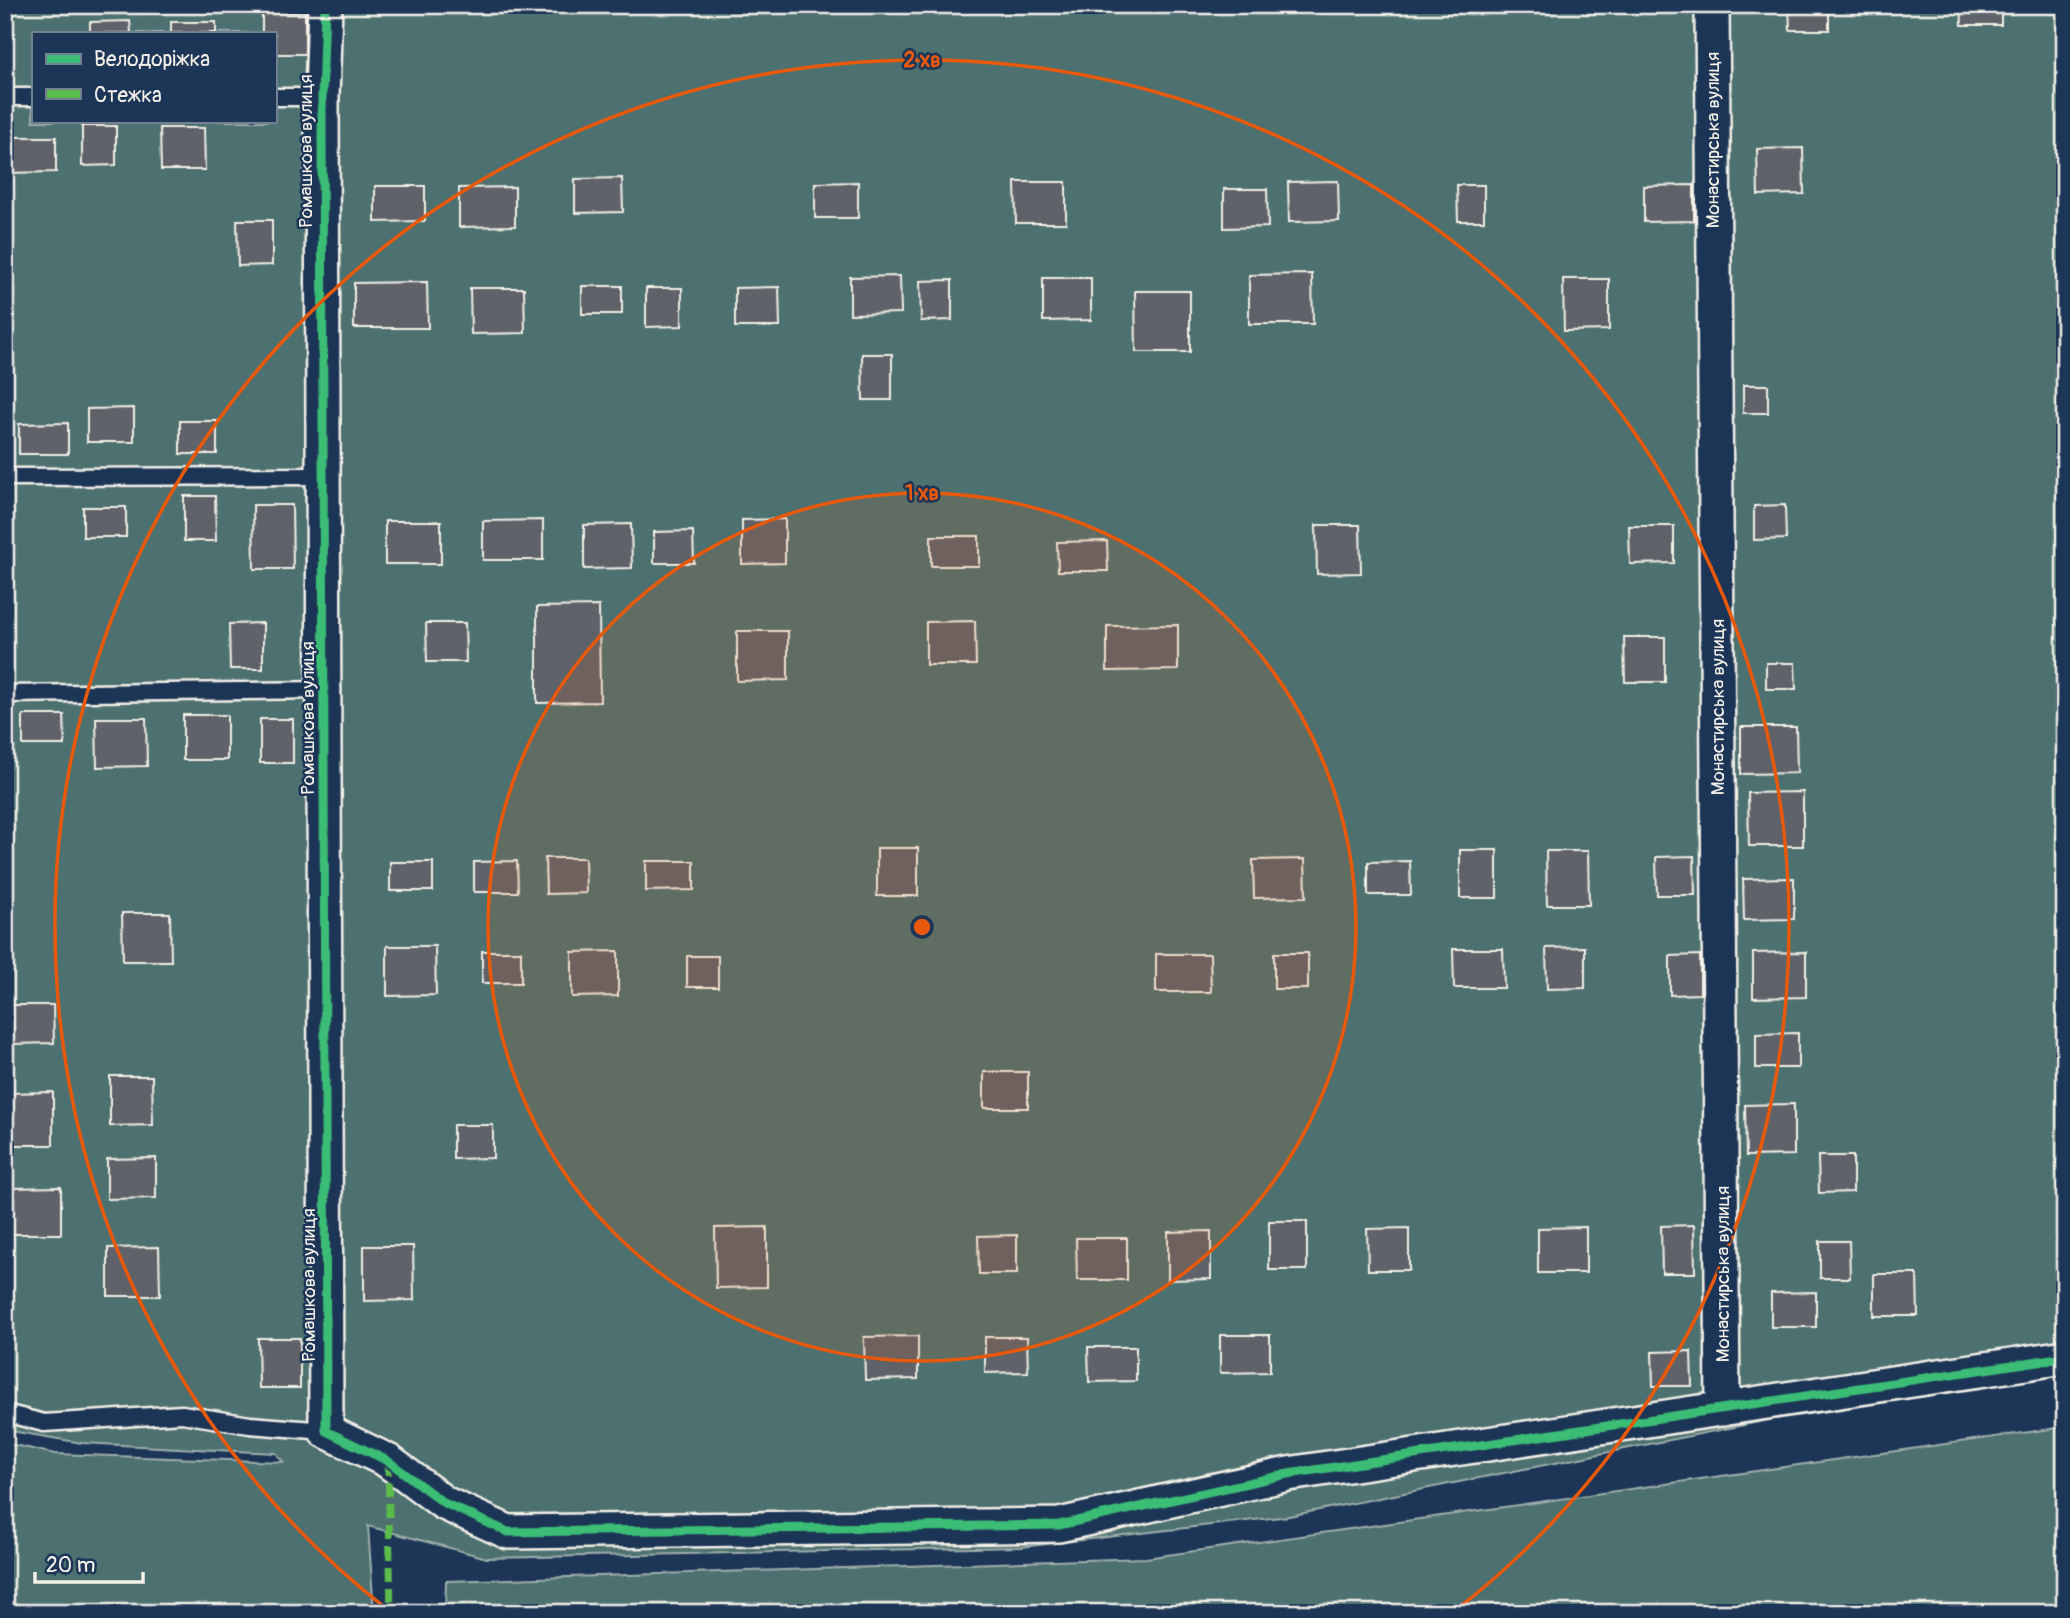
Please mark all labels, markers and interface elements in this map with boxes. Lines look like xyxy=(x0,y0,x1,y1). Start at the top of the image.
legend xyxy=(32,32,276,122)
text: Велодоріжка xyxy=(94,46,210,73)
text: 2 хв xyxy=(903,47,941,74)
street label: Монастирська вулиця xyxy=(1701,52,1725,228)
street label: Ромашкова вулиця xyxy=(294,74,318,228)
text: Стежка xyxy=(94,82,162,109)
text: 1 хв xyxy=(905,480,939,507)
street label: Монастирська вулиця xyxy=(1706,619,1730,795)
street label: Ромашкова вулиця xyxy=(296,641,320,795)
centre of rings xyxy=(910,915,934,939)
street label: Монастирська вулиця xyxy=(1711,1186,1735,1362)
street label: Ромашкова вулиця xyxy=(297,1208,321,1362)
scale bar xyxy=(35,1541,144,1585)
text: 20 m xyxy=(46,1552,95,1579)

